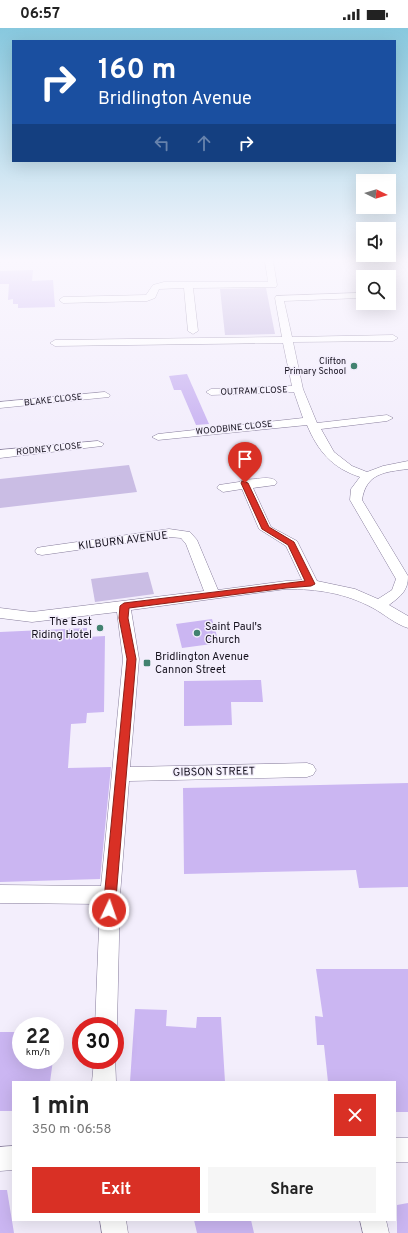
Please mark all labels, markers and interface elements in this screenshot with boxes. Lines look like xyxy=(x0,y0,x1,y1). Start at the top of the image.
text: 06:57 xyxy=(20,5,60,24)
text: 160 m xyxy=(98,53,176,89)
icon: right xyxy=(32,56,84,108)
text: Bridlington Avenue xyxy=(98,88,252,111)
icon: left xyxy=(151,132,173,154)
icon: ahead xyxy=(193,132,215,154)
icon: right xyxy=(235,132,257,154)
north arrow xyxy=(356,174,396,214)
map controls xyxy=(356,174,396,310)
button: sound xyxy=(356,222,396,262)
button: search xyxy=(356,270,396,310)
place label: Clifton Primary School xyxy=(284,356,346,377)
marker: Clifton Primary School xyxy=(349,361,359,371)
street label: OUTRAM CLOSE xyxy=(220,384,288,398)
street label: BLAKE CLOSE xyxy=(23,391,83,409)
street label: WOODBINE CLOSE xyxy=(195,419,273,437)
street label: RODNEY CLOSE xyxy=(16,440,82,458)
pin xyxy=(228,442,262,483)
icon: arrive xyxy=(234,448,256,470)
street label: KILBURN AVENUE xyxy=(77,529,169,553)
place label: The East Riding Hotel xyxy=(31,615,92,642)
place label: Saint Paul's Church xyxy=(205,620,262,647)
marker: The East Riding Hotel xyxy=(95,623,105,633)
marker: Saint Paul's Church xyxy=(192,628,202,638)
place label: Bridlington Avenue Cannon Street xyxy=(155,650,249,677)
marker: Bridlington Avenue Cannon Street xyxy=(142,658,152,668)
street label: GIBSON STREET xyxy=(173,764,255,780)
position arrow xyxy=(88,889,130,931)
speed limit sign: 30 xyxy=(72,1017,124,1069)
text: 22 xyxy=(26,1025,50,1051)
text: km/h xyxy=(26,1046,50,1059)
text: 1 min xyxy=(32,1092,90,1122)
button: close xyxy=(334,1094,376,1136)
text: 350 m · 06:58 xyxy=(32,1122,111,1138)
button: Exit xyxy=(32,1167,200,1213)
button: Share xyxy=(208,1167,376,1213)

